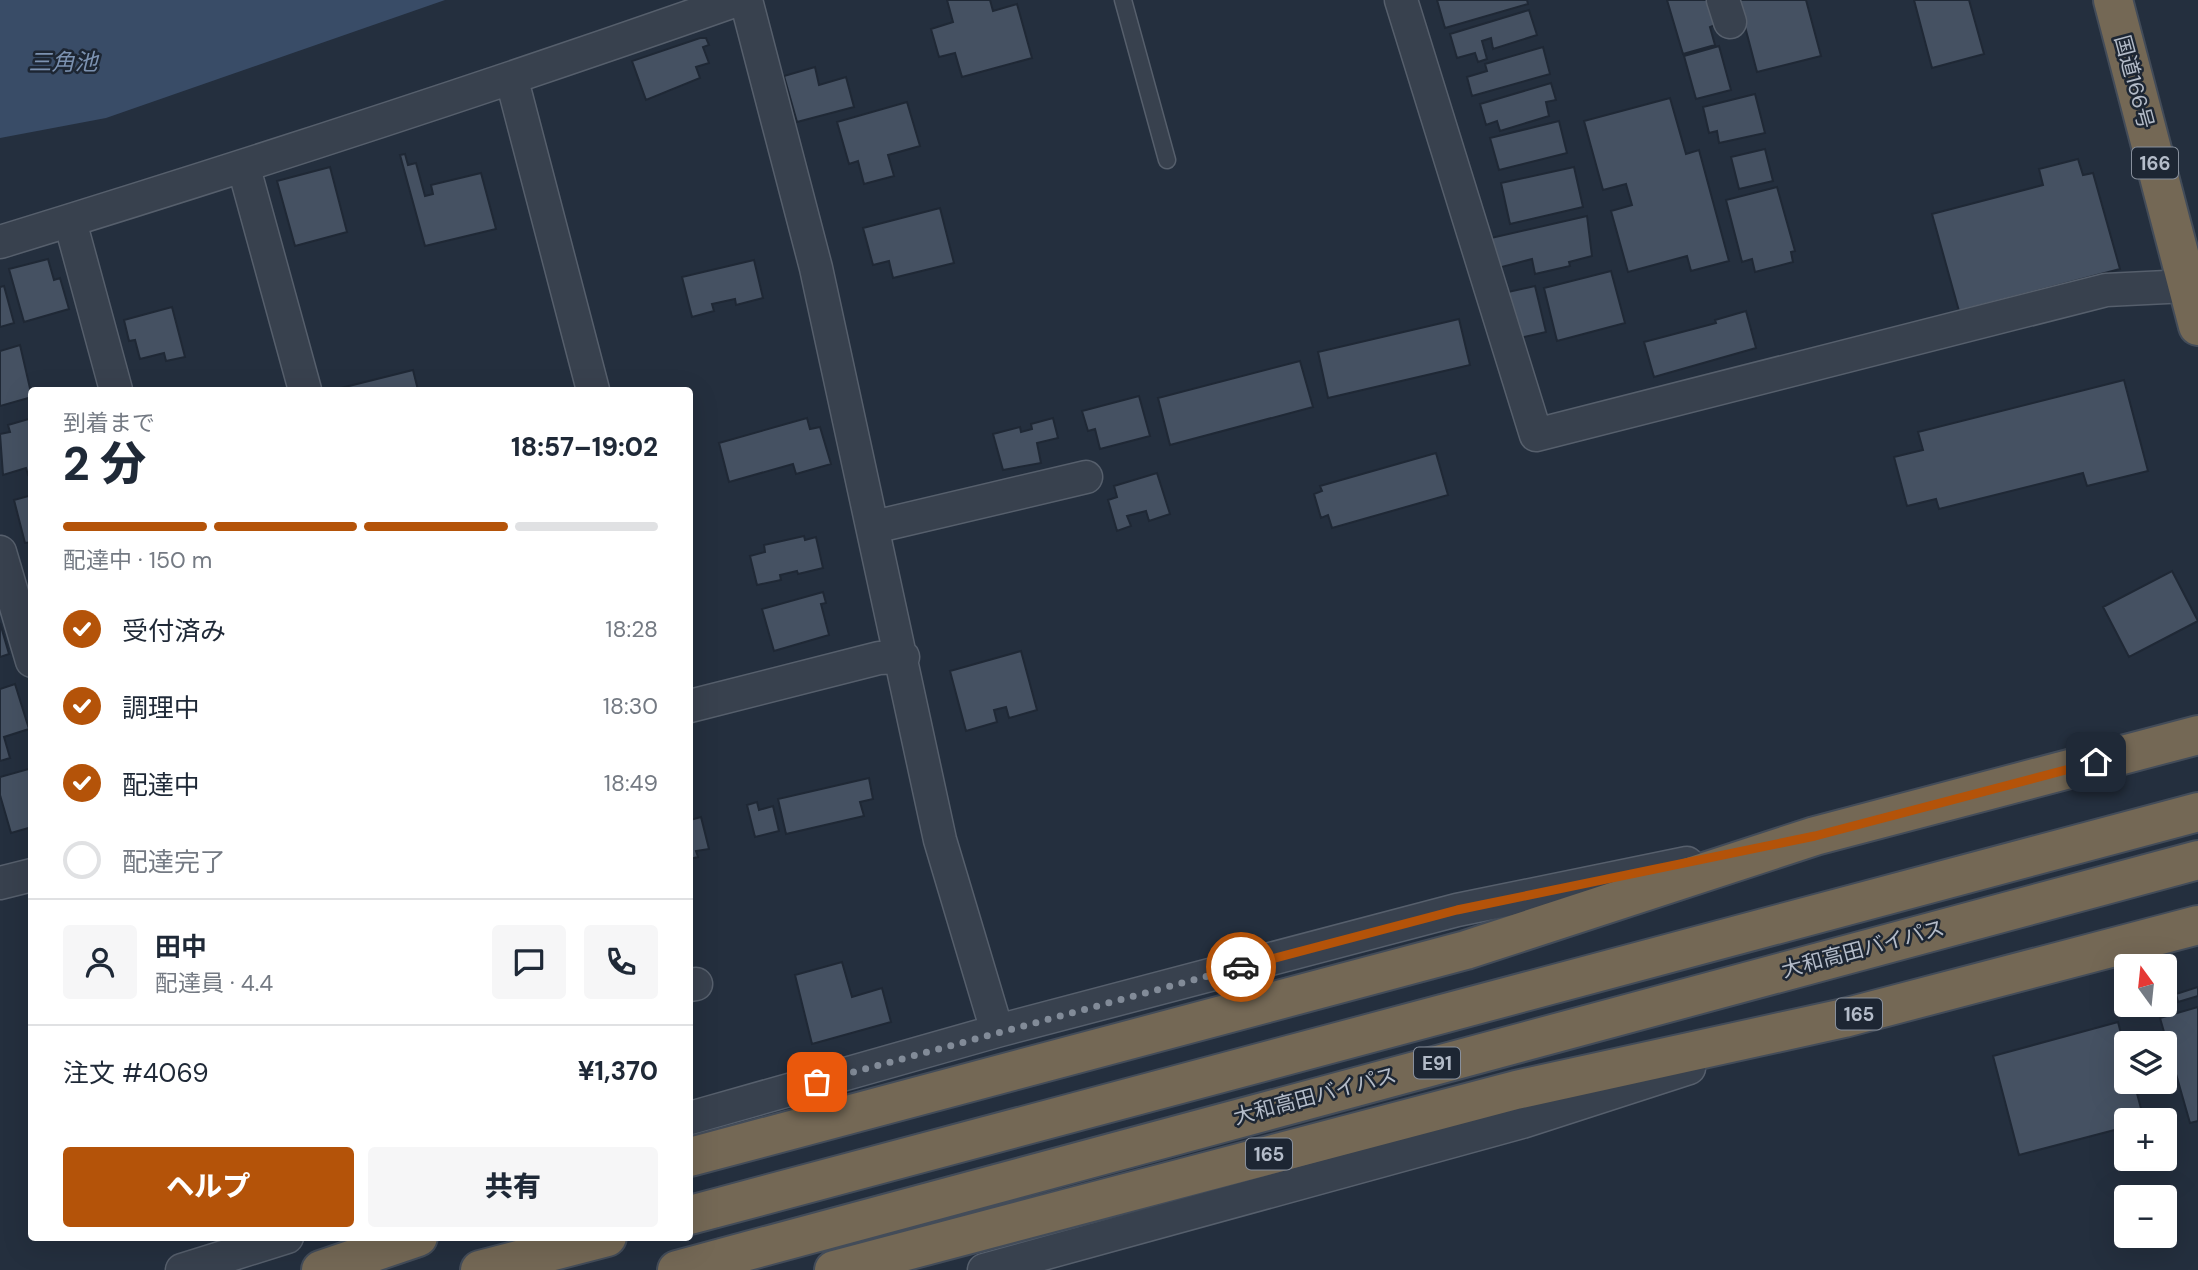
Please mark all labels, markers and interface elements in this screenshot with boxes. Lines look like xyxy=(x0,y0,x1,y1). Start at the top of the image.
street label: 国道166号 xyxy=(2108,32,2160,132)
water label: 三角池 xyxy=(29,47,100,77)
road number: 166 xyxy=(2132,148,2178,178)
text: 到着まで xyxy=(63,408,155,438)
text: 18:57–19:02 xyxy=(511,430,658,464)
text: 2 分 xyxy=(63,434,146,494)
text: 配達中 · 150 m xyxy=(63,545,212,575)
icon: check xyxy=(63,610,101,648)
text: 受付済み xyxy=(122,614,226,648)
text: 18:28 xyxy=(605,614,658,644)
icon: check xyxy=(63,687,101,725)
text: 調理中 xyxy=(122,691,200,725)
text: 18:30 xyxy=(603,691,658,721)
pin xyxy=(2066,732,2126,792)
icon: home xyxy=(2077,743,2115,781)
icon: check xyxy=(63,764,101,802)
text: 配達中 xyxy=(122,768,200,802)
text: 18:49 xyxy=(604,768,658,798)
text: 配達完了 xyxy=(122,845,226,879)
street label: 大和高田バイパス xyxy=(1778,914,1948,984)
button: person xyxy=(63,925,137,999)
button: chat xyxy=(492,925,566,999)
button: phone xyxy=(584,925,658,999)
text: 田中 xyxy=(155,930,207,964)
courier xyxy=(1206,932,1276,1002)
icon: car xyxy=(1222,948,1260,986)
north arrow xyxy=(2114,954,2177,1017)
map controls xyxy=(2114,954,2177,1248)
text: 配達員 · 4.4 xyxy=(155,968,273,998)
road number: 165 xyxy=(1836,998,1882,1030)
button: layers xyxy=(2114,1031,2177,1094)
road number: E91 xyxy=(1414,1048,1460,1078)
pin xyxy=(787,1052,847,1112)
text: ¥1,370 xyxy=(578,1054,658,1088)
text: 注文 #4069 xyxy=(63,1056,209,1090)
street label: 大和高田バイパス xyxy=(1230,1061,1400,1131)
icon: bag xyxy=(798,1063,836,1101)
button: + xyxy=(2114,1108,2177,1171)
road number: 165 xyxy=(1246,1138,1292,1170)
button: ヘルプ xyxy=(63,1147,354,1227)
button: 共有 xyxy=(368,1147,658,1227)
button: − xyxy=(2114,1185,2177,1248)

